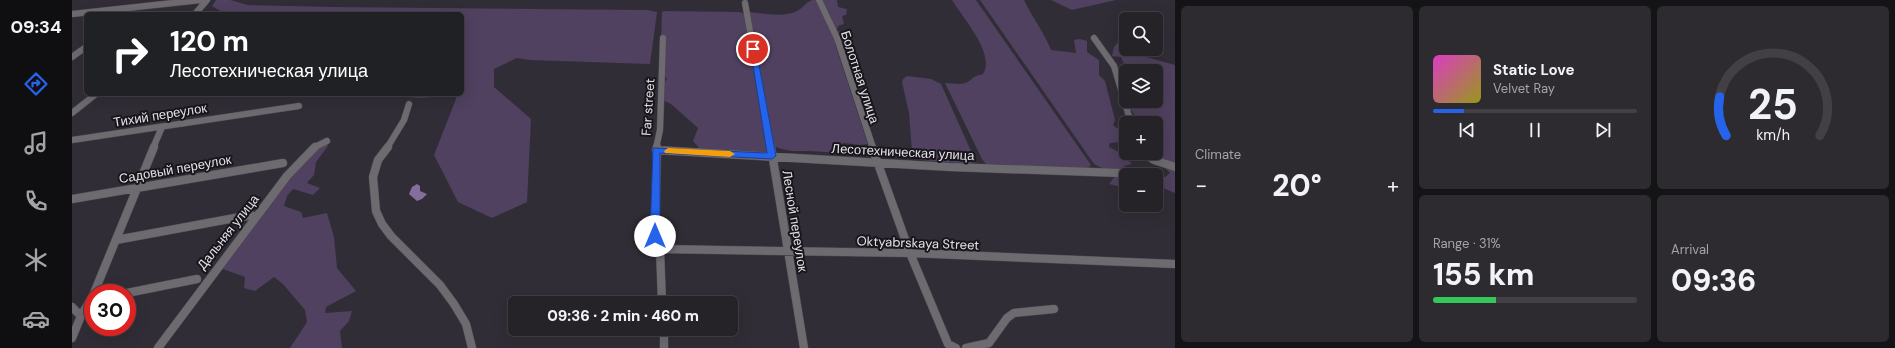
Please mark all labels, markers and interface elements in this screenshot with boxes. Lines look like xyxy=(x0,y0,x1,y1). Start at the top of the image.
map controls xyxy=(1119,12,1163,212)
button: search xyxy=(1119,12,1163,56)
text: 09:34 xyxy=(10,15,62,39)
text: 120 m xyxy=(170,23,249,60)
icon: right xyxy=(104,28,156,80)
street label: Болотная улица xyxy=(837,28,883,126)
pin xyxy=(736,32,770,66)
icon: arrive xyxy=(742,38,764,60)
text: Лесотехническая улица xyxy=(170,59,368,83)
text: Static Love xyxy=(1493,60,1574,80)
button: layers xyxy=(1119,64,1163,108)
icon: directions xyxy=(22,70,50,98)
text: 25 xyxy=(1748,77,1798,131)
street label: Far street xyxy=(638,78,658,136)
text: Velvet Ray xyxy=(1493,80,1555,97)
street label: Тихий переулок xyxy=(112,99,208,131)
button: + xyxy=(1119,116,1163,160)
icon: previous xyxy=(1456,119,1478,141)
icon: pause xyxy=(1524,119,1546,141)
icon: next xyxy=(1592,119,1614,141)
text: km/h xyxy=(1756,125,1790,143)
icon: music xyxy=(22,129,50,157)
street label: Лесотехническая улица xyxy=(831,140,976,164)
text: Climate xyxy=(1195,146,1241,163)
street label: Садовый переулок xyxy=(117,151,233,187)
text: 20° xyxy=(1272,166,1322,205)
button: − xyxy=(1119,168,1163,212)
street label: Лесной переулок xyxy=(779,169,811,273)
text: − xyxy=(1195,171,1207,200)
text: + xyxy=(1387,171,1399,200)
icon: phone xyxy=(22,187,50,215)
street label: Дальняя улица xyxy=(193,190,263,273)
position arrow xyxy=(634,215,676,257)
street label: Oktyabrskaya Street xyxy=(856,232,980,254)
text: Range · 31% xyxy=(1433,235,1501,252)
text: Arrival xyxy=(1671,241,1709,258)
icon: climate xyxy=(22,246,50,274)
text: 155 km xyxy=(1433,255,1534,294)
text: 09:36 xyxy=(1671,261,1756,300)
speed limit sign: 30 xyxy=(84,284,136,336)
icon: car xyxy=(22,305,50,333)
text: 09:36 · 2 min · 460 m xyxy=(547,306,699,326)

